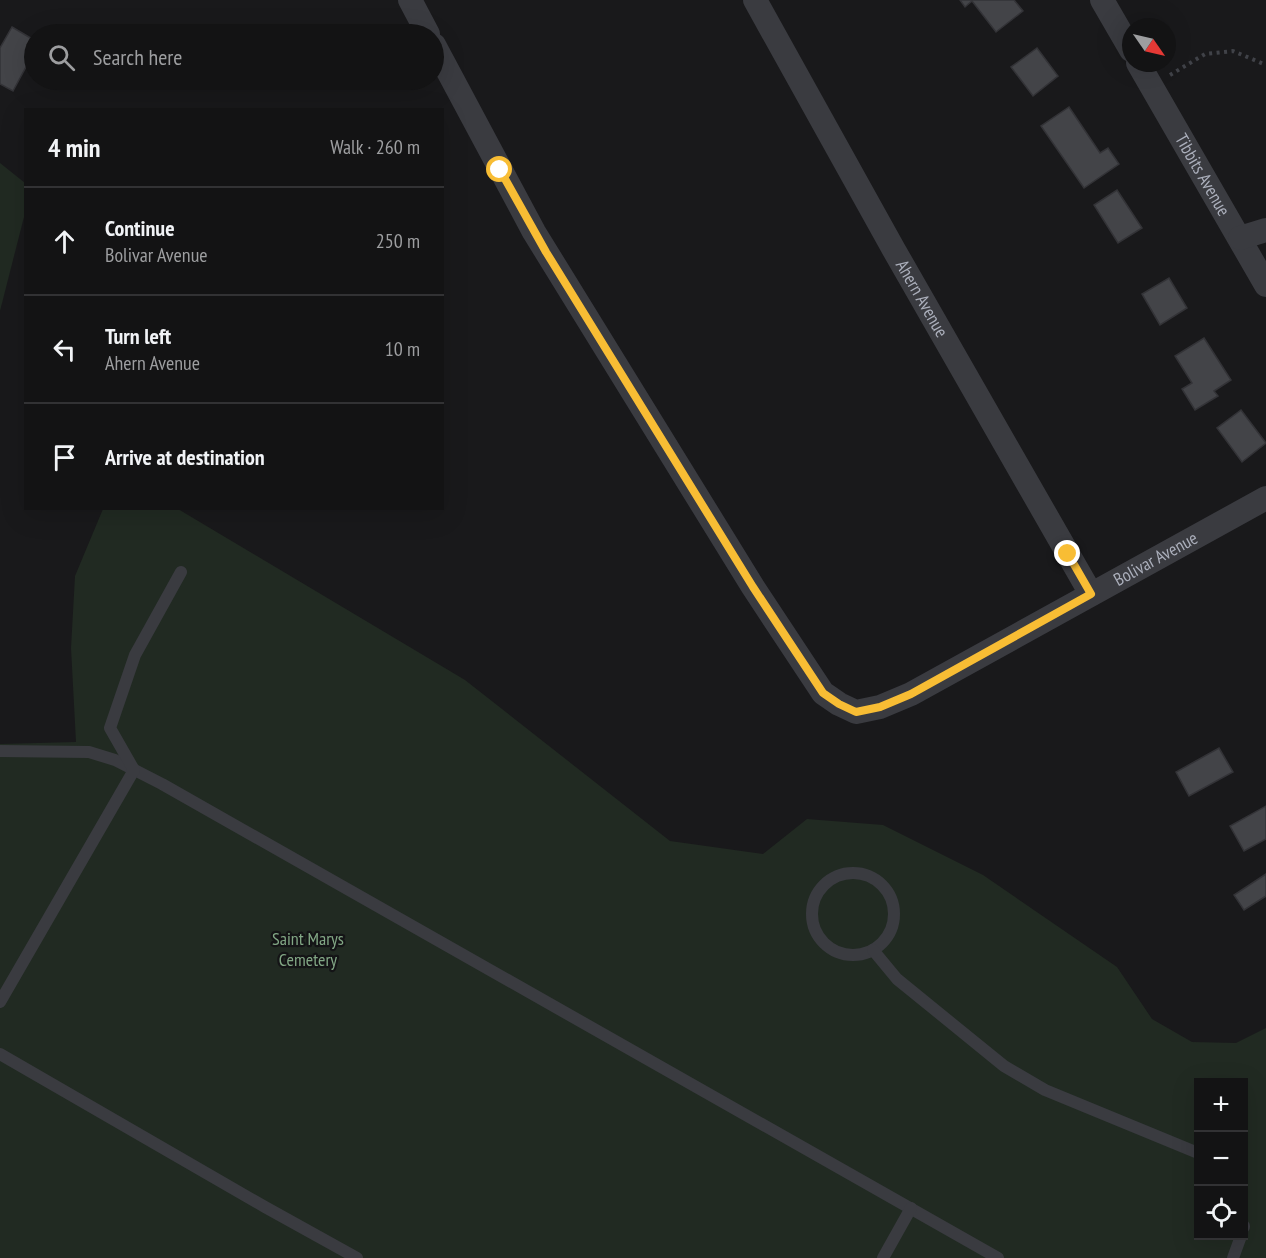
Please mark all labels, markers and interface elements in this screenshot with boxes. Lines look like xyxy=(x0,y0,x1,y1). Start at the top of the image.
north arrow xyxy=(1122,18,1176,72)
search box xyxy=(24,24,444,90)
icon: search xyxy=(45,41,78,74)
text: Search here xyxy=(93,43,182,71)
street label: Tibbits Avenue xyxy=(1170,129,1236,220)
text: 4 min xyxy=(48,131,101,164)
text: Walk · 260 m xyxy=(330,134,420,160)
route start xyxy=(486,156,512,182)
text: Continue xyxy=(105,214,175,242)
icon: ahead xyxy=(48,225,81,258)
text: 250 m xyxy=(376,228,420,254)
text: Bolivar Avenue xyxy=(105,242,208,268)
street label: Ahern Avenue xyxy=(891,255,953,341)
text: Turn left xyxy=(105,322,171,350)
icon: left xyxy=(48,333,81,366)
text: 10 m xyxy=(385,336,420,362)
text: Ahern Avenue xyxy=(105,350,200,376)
icon: arrive xyxy=(48,441,81,474)
text: Arrive at destination xyxy=(105,443,265,471)
street label: Bolivar Avenue xyxy=(1109,526,1201,591)
route end xyxy=(1054,540,1080,566)
park label: Saint Marys Cemetery xyxy=(272,927,344,971)
map controls xyxy=(1194,1078,1248,1240)
button: + xyxy=(1194,1078,1248,1132)
button: − xyxy=(1194,1132,1248,1186)
button: locate xyxy=(1194,1186,1248,1240)

